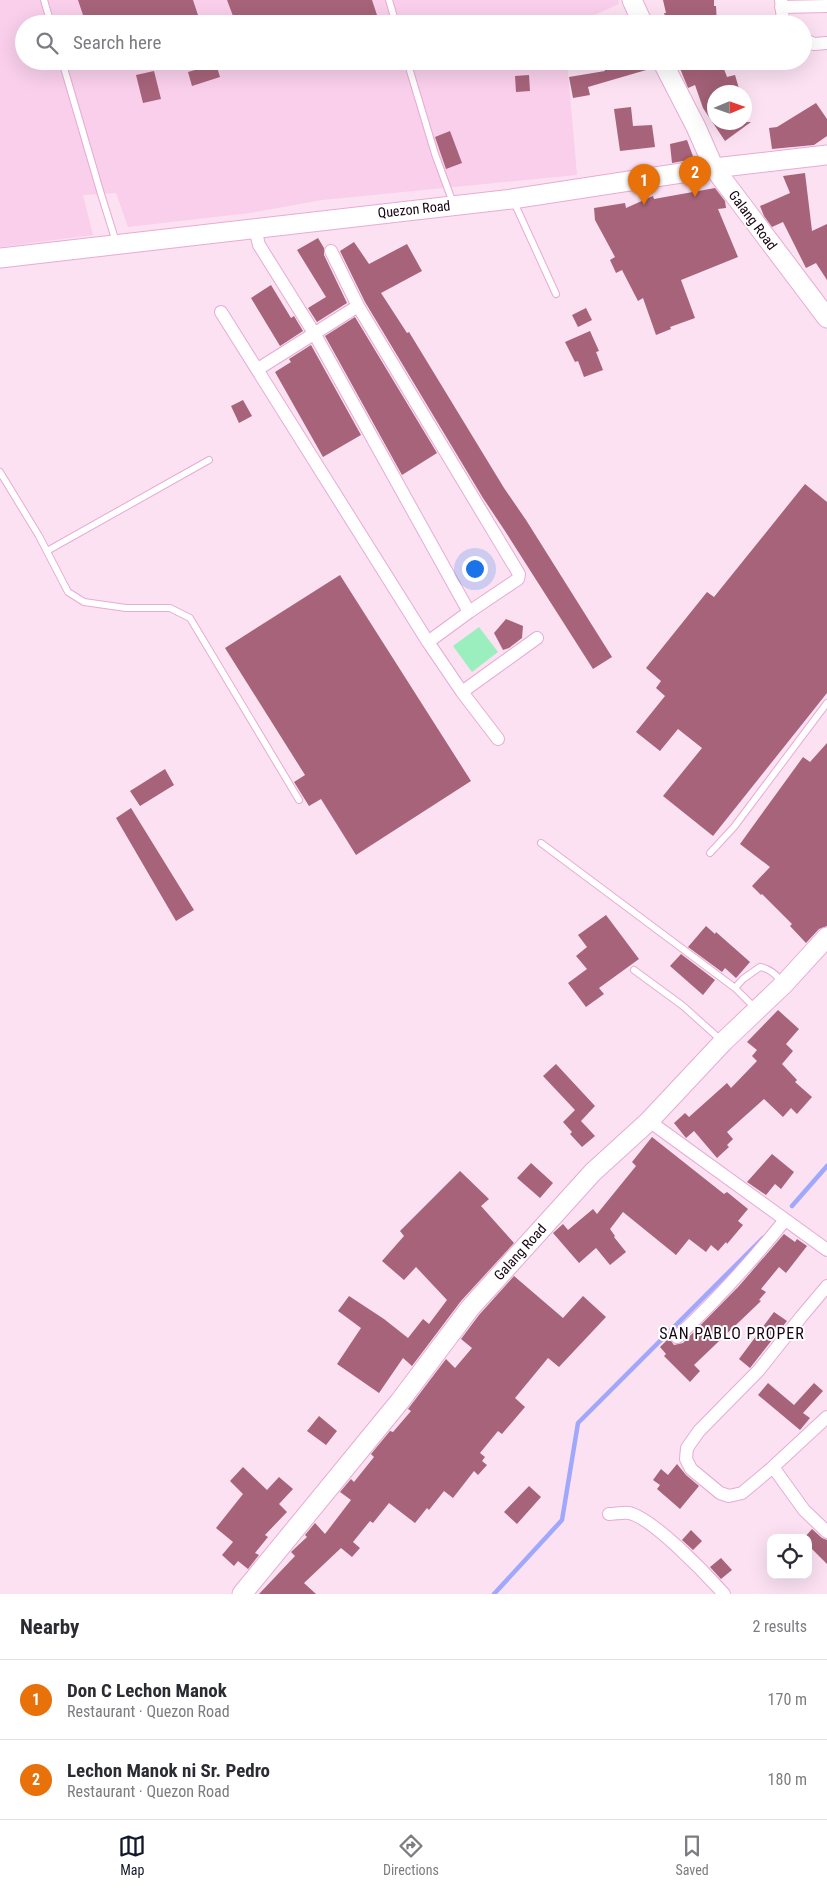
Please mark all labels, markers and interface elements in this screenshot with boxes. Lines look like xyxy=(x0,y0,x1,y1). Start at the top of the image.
search box xyxy=(15,15,812,70)
icon: search xyxy=(33,29,61,57)
text: Search here xyxy=(73,31,161,54)
north arrow xyxy=(707,85,752,130)
pin: 2 xyxy=(679,156,711,197)
pin: 1 xyxy=(628,164,660,205)
street label: Galang Road xyxy=(726,187,780,253)
street label: Quezon Road xyxy=(377,197,451,221)
your location xyxy=(462,556,488,582)
street label: Galang Road xyxy=(491,1221,549,1283)
district label: SAN PABLO PROPER xyxy=(659,1324,805,1343)
map controls xyxy=(767,1534,812,1579)
button: locate xyxy=(767,1534,812,1579)
text: Nearby xyxy=(20,1615,79,1639)
text: 2 results xyxy=(752,1617,807,1636)
text: Don C Lechon Manok xyxy=(67,1679,227,1702)
text: 1 xyxy=(32,1690,40,1709)
text: 170 m xyxy=(768,1690,807,1709)
text: Restaurant · Quezon Road xyxy=(67,1702,230,1721)
text: Lechon Manok ni Sr. Pedro xyxy=(67,1759,270,1782)
text: 2 xyxy=(32,1770,40,1789)
text: 180 m xyxy=(768,1770,807,1789)
text: Restaurant · Quezon Road xyxy=(67,1782,230,1801)
tab: Map xyxy=(118,1832,146,1878)
tab: Directions xyxy=(383,1832,439,1878)
tab: Saved xyxy=(675,1832,709,1878)

